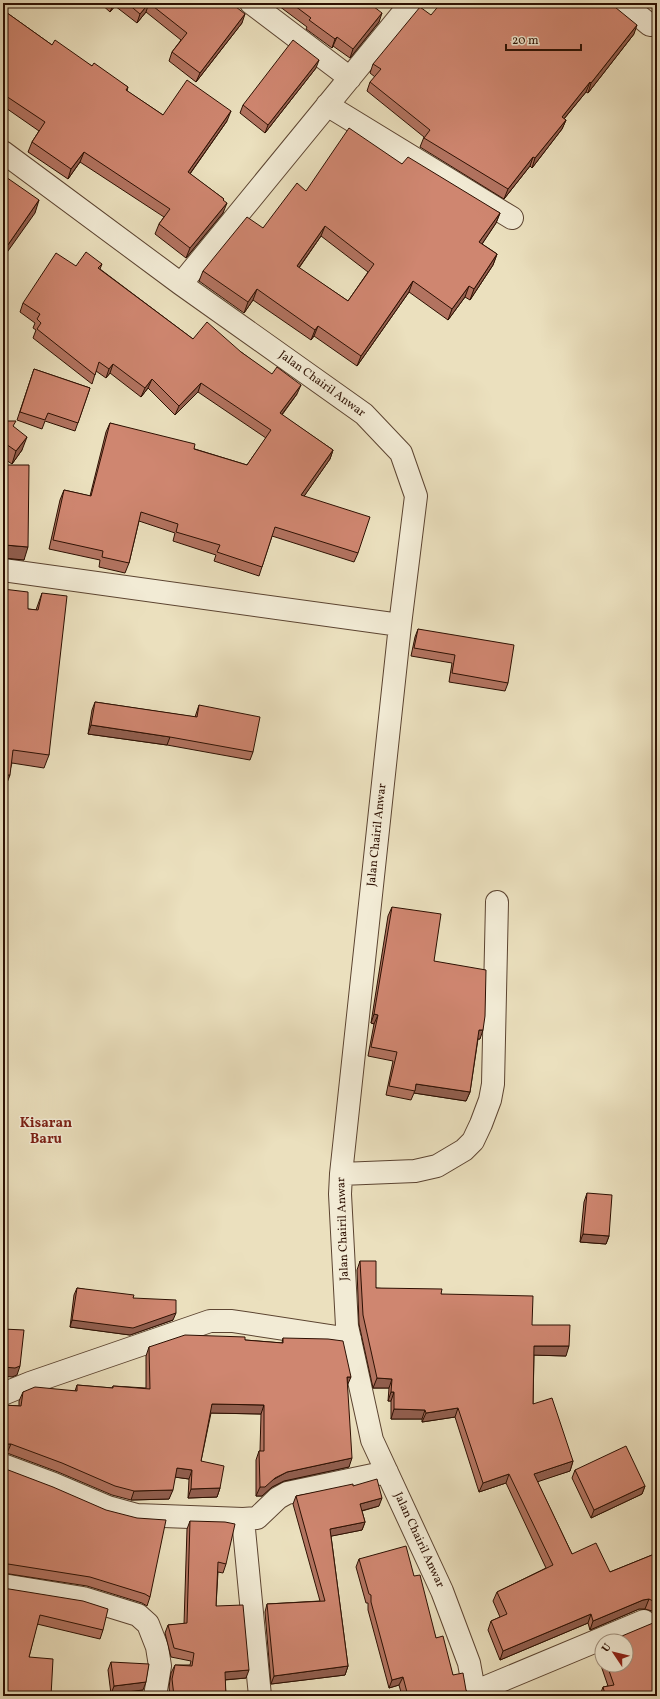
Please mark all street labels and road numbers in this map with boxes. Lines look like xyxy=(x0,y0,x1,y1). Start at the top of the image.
street label: Jalan Chairil Anwar xyxy=(275,347,369,421)
street label: Jalan Chairil Anwar xyxy=(364,783,390,887)
street label: Jalan Chairil Anwar xyxy=(333,1177,353,1281)
street label: Jalan Chairil Anwar xyxy=(390,1490,448,1590)

